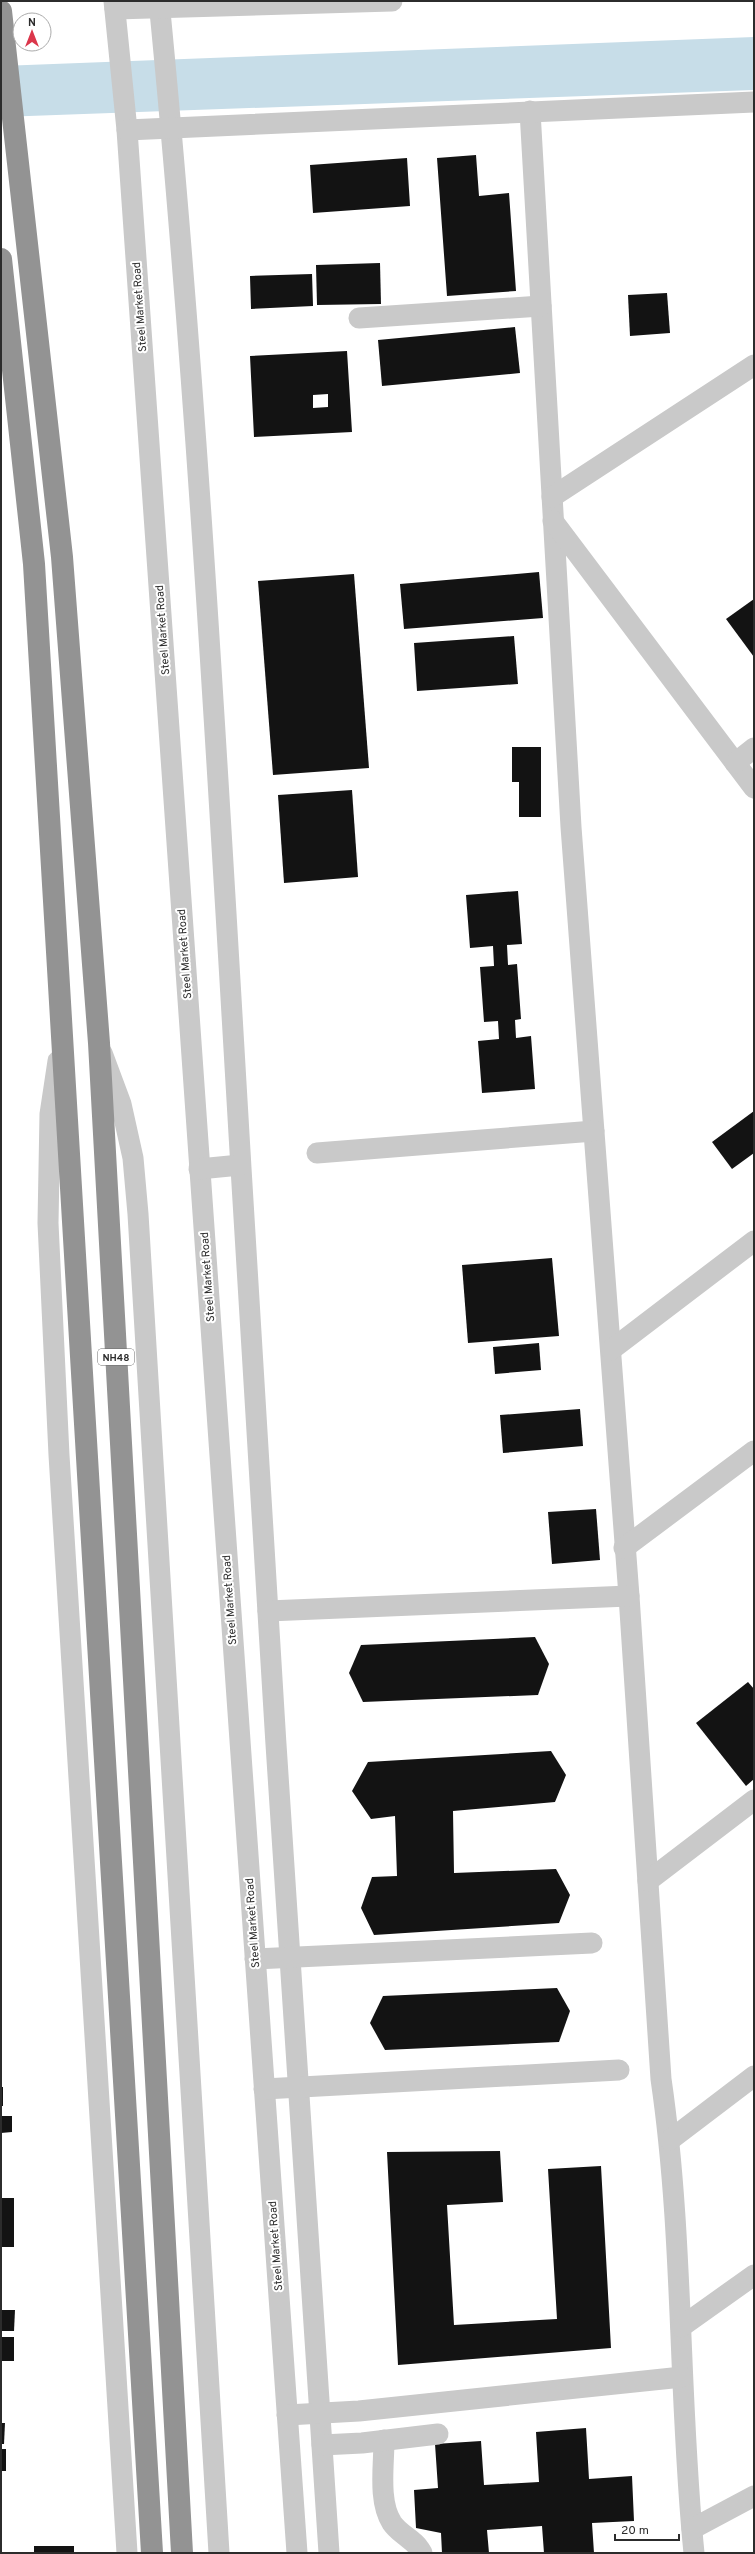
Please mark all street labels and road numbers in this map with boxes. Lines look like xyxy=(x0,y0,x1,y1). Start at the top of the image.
street label: Steel Market Road xyxy=(130,261,150,352)
street label: Steel Market Road xyxy=(153,584,173,675)
street label: Steel Market Road xyxy=(175,908,195,999)
street label: Steel Market Road xyxy=(198,1231,218,1322)
road number: NH48 xyxy=(98,1349,134,1365)
street label: Steel Market Road xyxy=(220,1554,240,1645)
street label: Steel Market Road xyxy=(243,1877,263,1968)
street label: Steel Market Road xyxy=(266,2200,286,2291)

